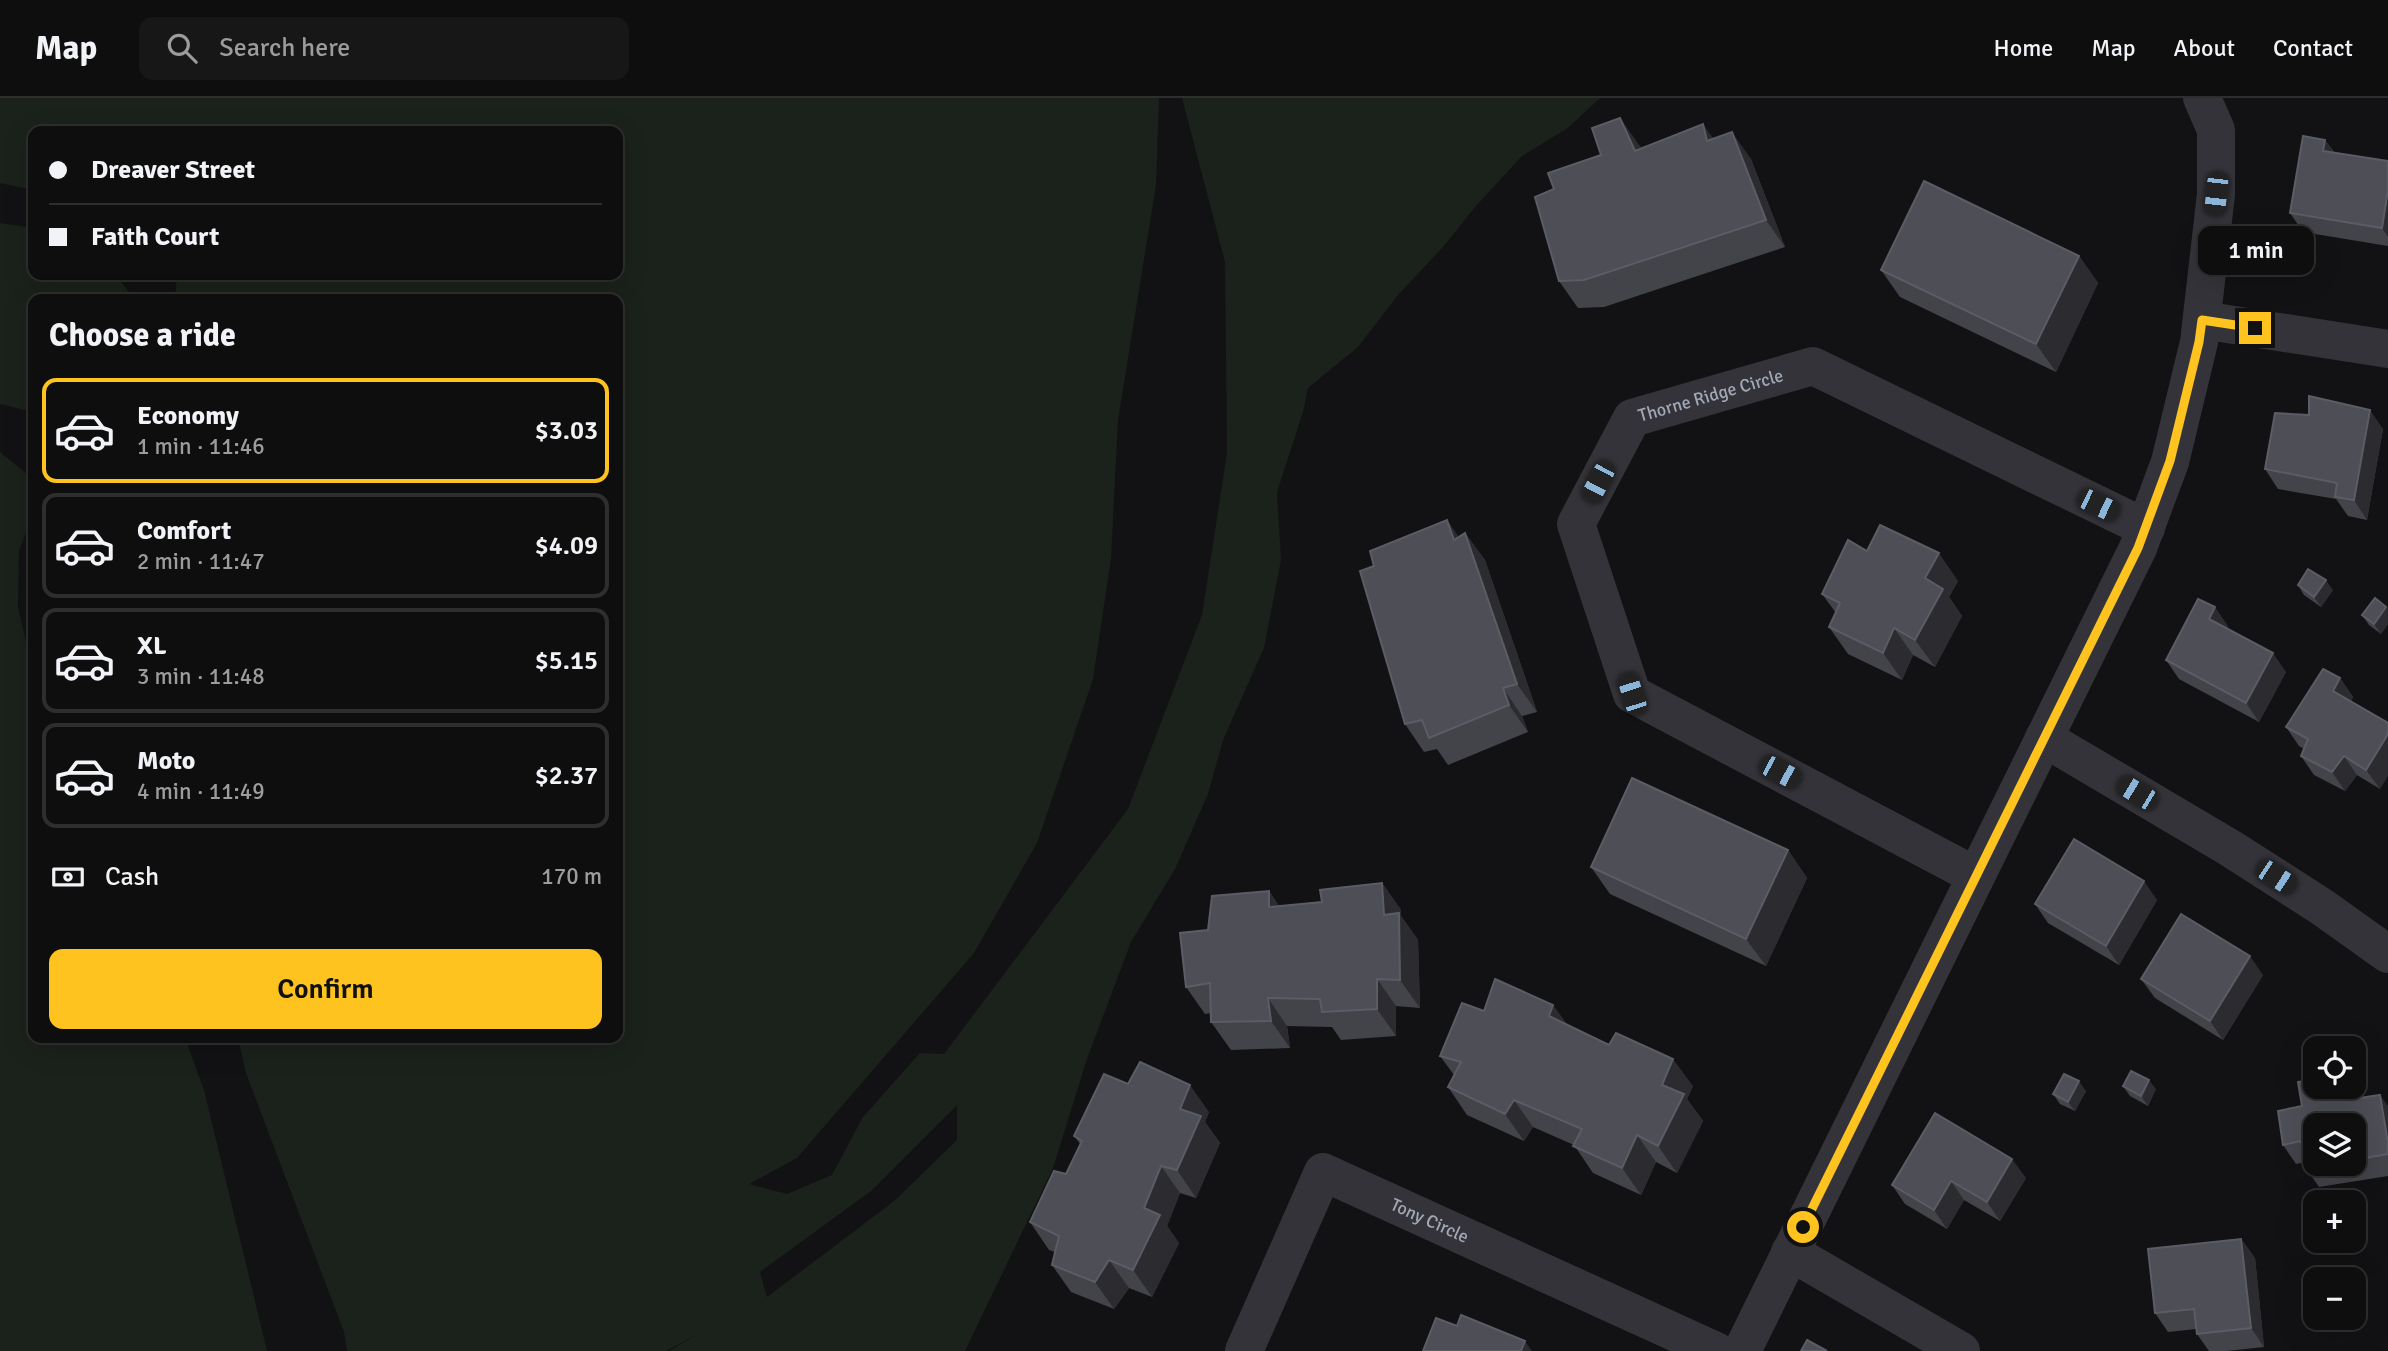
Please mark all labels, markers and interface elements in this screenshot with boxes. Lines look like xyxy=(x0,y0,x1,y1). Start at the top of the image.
search box xyxy=(139,17,629,80)
text: Map xyxy=(35,28,97,69)
icon: search xyxy=(163,29,201,67)
text: Search here xyxy=(219,32,350,64)
text: Home xyxy=(1993,33,2053,63)
text: Map xyxy=(2091,33,2136,63)
text: About xyxy=(2174,33,2235,63)
text: Contact xyxy=(2273,33,2353,63)
text: Dreaver Street xyxy=(91,154,255,186)
car xyxy=(2204,172,2229,216)
text: Faith Court xyxy=(91,221,219,253)
callout: 1 min xyxy=(2197,226,2313,275)
text: 1 min xyxy=(2228,236,2284,265)
route end xyxy=(2239,312,2271,344)
text: Choose a ride xyxy=(49,316,236,355)
street label: Thorne Ridge Circle xyxy=(1636,364,1786,427)
icon: car xyxy=(53,399,116,462)
text: Economy xyxy=(137,400,239,432)
text: $3.03 xyxy=(535,415,598,447)
text: 1 min · 11:46 xyxy=(137,432,265,461)
car xyxy=(1579,459,1618,505)
car xyxy=(2075,486,2122,524)
icon: car xyxy=(53,514,116,577)
text: Comfort xyxy=(137,515,231,547)
text: $4.09 xyxy=(535,530,598,562)
text: 2 min · 11:47 xyxy=(137,547,265,576)
icon: car xyxy=(53,629,116,692)
text: XL xyxy=(137,630,167,662)
text: $5.15 xyxy=(535,645,598,677)
text: 3 min · 11:48 xyxy=(137,662,265,691)
car xyxy=(1616,671,1649,717)
icon: car xyxy=(53,744,116,807)
text: Moto xyxy=(137,745,195,777)
car xyxy=(1757,753,1804,791)
text: $2.37 xyxy=(535,760,598,792)
car xyxy=(2114,773,2161,813)
text: 4 min · 11:49 xyxy=(137,777,265,806)
car xyxy=(2253,857,2300,897)
icon: cash xyxy=(49,858,87,896)
text: Cash xyxy=(105,861,159,893)
text: 170 m xyxy=(541,862,602,891)
button: Confirm xyxy=(49,949,602,1029)
map controls xyxy=(2303,1036,2366,1330)
button: locate xyxy=(2303,1036,2366,1099)
button: layers xyxy=(2303,1113,2366,1176)
button: + xyxy=(2303,1190,2366,1253)
street label: Tony Circle xyxy=(1387,1193,1472,1248)
route start xyxy=(1787,1211,1819,1243)
button: − xyxy=(2303,1267,2366,1330)

